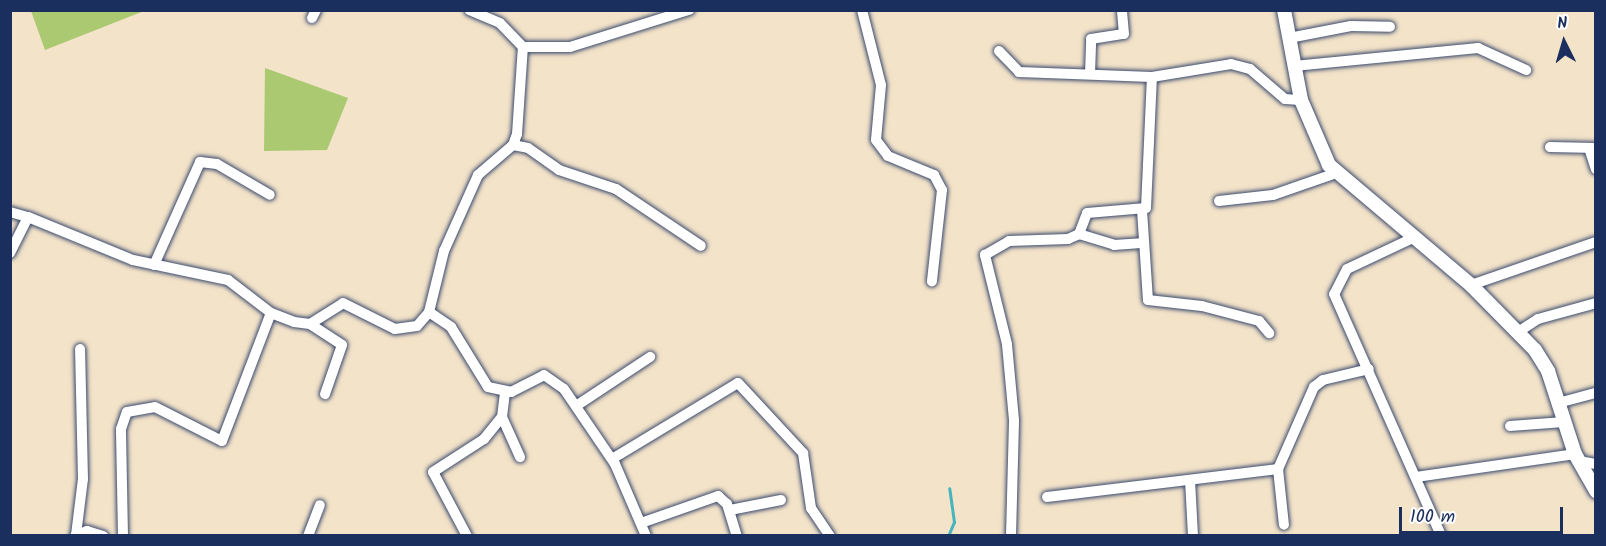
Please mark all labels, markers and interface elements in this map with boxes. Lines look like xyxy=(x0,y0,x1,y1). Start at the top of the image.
text: N xyxy=(1556,11,1569,36)
north arrow xyxy=(1534,12,1594,72)
scale bar xyxy=(1402,495,1566,533)
text: 100 m xyxy=(1410,503,1455,532)

